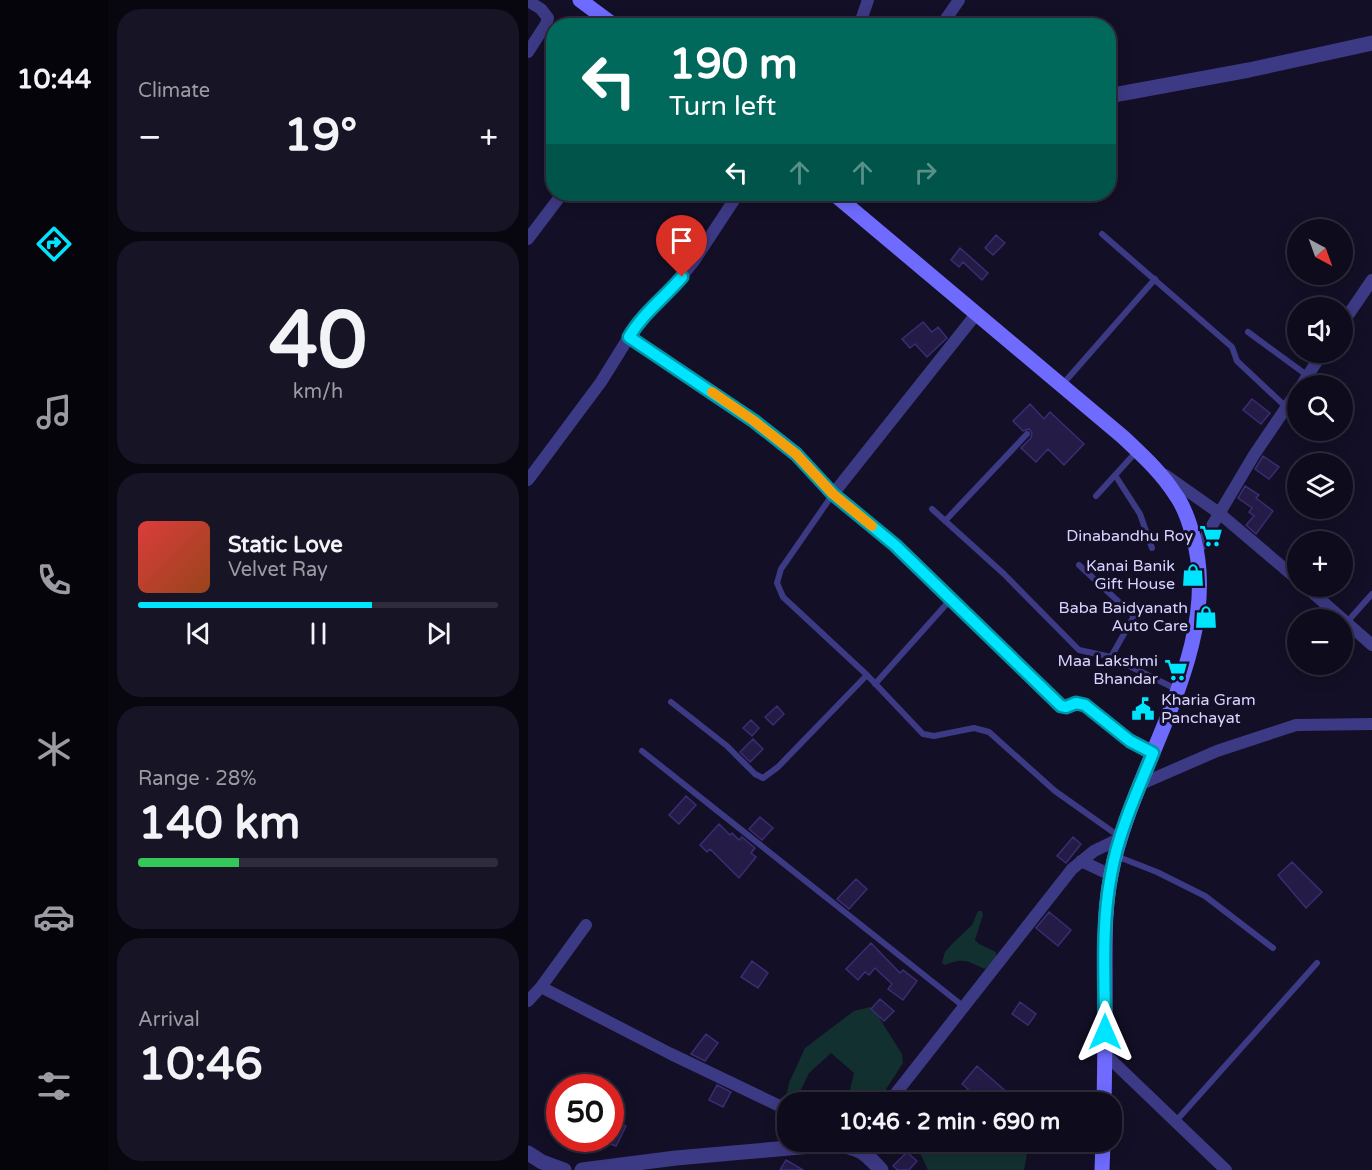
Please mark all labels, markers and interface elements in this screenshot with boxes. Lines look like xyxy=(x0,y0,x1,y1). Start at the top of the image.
text: 190 m xyxy=(669,39,798,90)
icon: left xyxy=(570,42,648,120)
text: 10:44 xyxy=(17,63,91,96)
text: Climate xyxy=(138,79,210,103)
text: Turn left xyxy=(669,90,776,123)
text: 19° xyxy=(284,109,357,163)
text: − xyxy=(138,118,162,157)
text: + xyxy=(479,118,498,157)
icon: left xyxy=(720,156,753,189)
icon: ahead xyxy=(783,156,816,189)
icon: ahead xyxy=(846,156,879,189)
icon: right xyxy=(909,156,942,189)
pin xyxy=(656,215,707,277)
north arrow xyxy=(1287,219,1353,285)
map controls xyxy=(1287,219,1353,675)
icon: directions xyxy=(33,223,75,265)
icon: arrive xyxy=(665,224,698,257)
text: 40 xyxy=(269,294,367,388)
button: sound xyxy=(1287,297,1353,363)
button: search xyxy=(1287,375,1353,441)
text: km/h xyxy=(293,380,343,404)
icon: music xyxy=(33,391,75,433)
button: layers xyxy=(1287,453,1353,519)
supermarket icon: Dinabandhu Roy xyxy=(1198,523,1224,549)
place label: Dinabandhu Roy xyxy=(1066,526,1193,546)
button: + xyxy=(1287,531,1353,597)
text: Static Love xyxy=(228,532,343,558)
place label: Kanai Banik Gift House xyxy=(1086,556,1175,594)
text: Velvet Ray xyxy=(228,558,328,582)
icon: phone xyxy=(33,559,75,601)
shop icon: Kanai Banik Gift House xyxy=(1180,562,1206,588)
place label: Baba Baidyanath Auto Care xyxy=(1059,598,1188,636)
shop icon: Baba Baidyanath Auto Care xyxy=(1193,604,1219,630)
button: − xyxy=(1287,609,1353,675)
icon: previous xyxy=(182,617,215,650)
icon: pause xyxy=(302,617,335,650)
icon: next xyxy=(422,617,455,650)
place label: Maa Lakshmi Bhandar xyxy=(1057,651,1159,689)
supermarket icon: Maa Lakshmi Bhandar xyxy=(1163,657,1189,683)
place label: Kharia Gram Panchayat xyxy=(1161,690,1256,728)
public building icon: Kharia Gram Panchayat xyxy=(1130,696,1156,722)
icon: climate xyxy=(33,728,75,770)
text: Range · 28% xyxy=(138,767,257,791)
text: 140 km xyxy=(138,797,300,851)
icon: car xyxy=(33,896,75,938)
position arrow xyxy=(1073,1000,1137,1064)
text: Arrival xyxy=(138,1008,200,1032)
text: 10:46 xyxy=(138,1038,263,1092)
icon: filters xyxy=(33,1065,75,1107)
speed limit sign: 50 xyxy=(546,1074,624,1152)
text: 10:46 · 2 min · 690 m xyxy=(839,1109,1060,1135)

